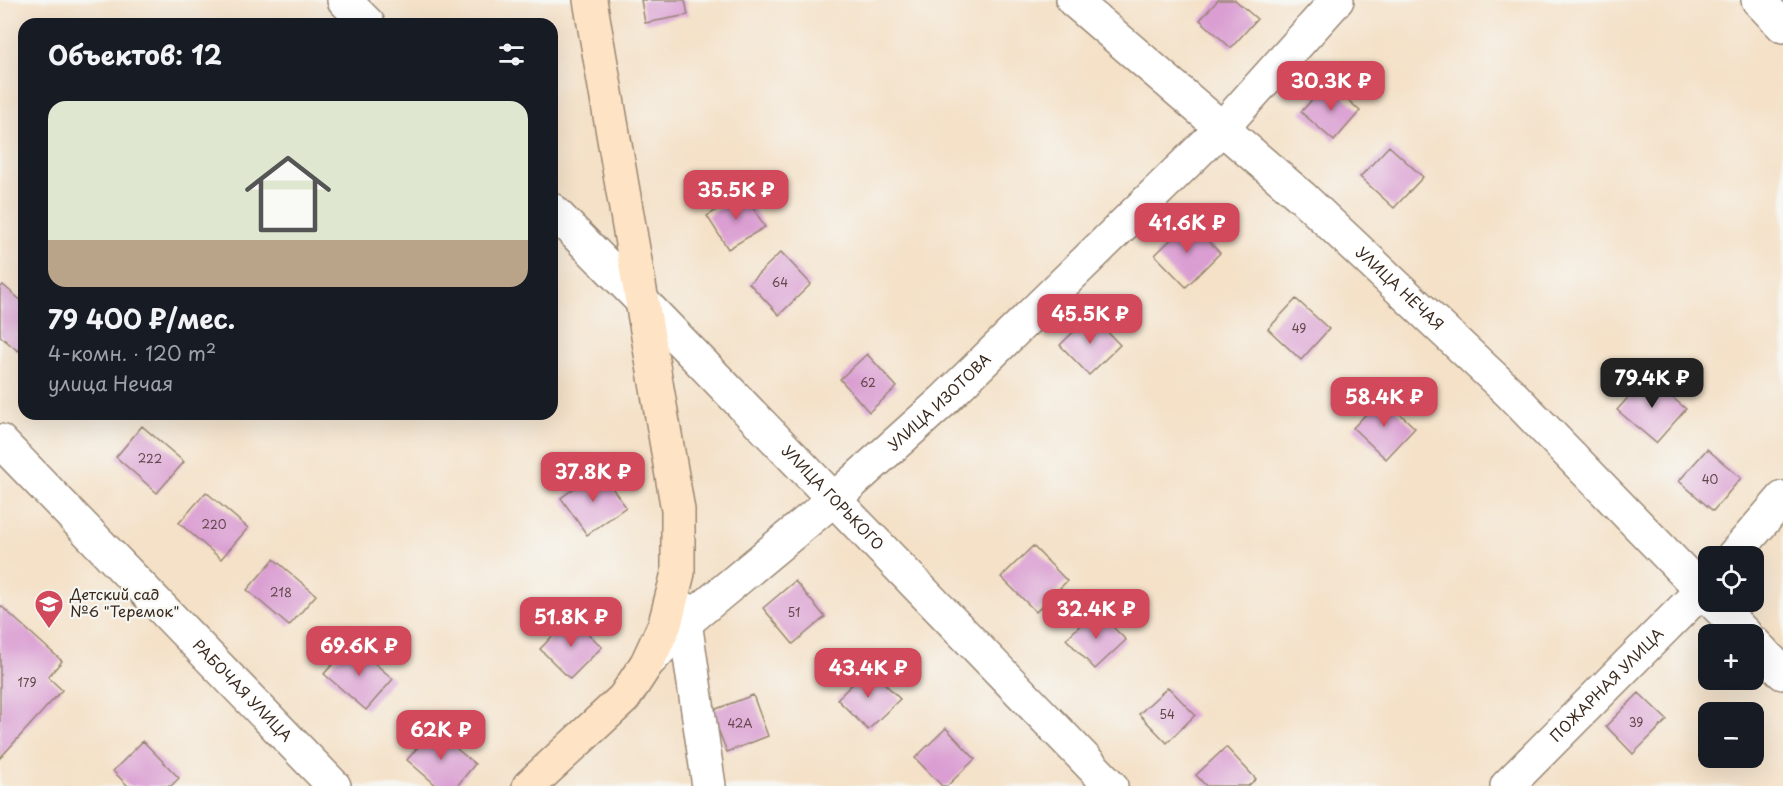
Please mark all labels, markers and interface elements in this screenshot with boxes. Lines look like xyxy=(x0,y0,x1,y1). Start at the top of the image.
text: Объектов: 12 xyxy=(48,35,222,74)
icon: filters xyxy=(495,38,528,71)
pin: 30.3K ₽ xyxy=(1276,61,1386,112)
text: 30.3K ₽ xyxy=(1291,65,1371,95)
icon: home xyxy=(234,140,342,248)
pin: 35.5K ₽ xyxy=(681,170,791,221)
text: 35.5K ₽ xyxy=(697,174,775,204)
pin: 41.6K ₽ xyxy=(1132,203,1242,254)
text: 41.6K ₽ xyxy=(1148,207,1226,237)
street label: УЛИЦА НЕЧАЯ xyxy=(1351,241,1450,335)
house number: 64 xyxy=(772,273,788,291)
pin: 45.5K ₽ xyxy=(1035,294,1145,345)
text: 45.5K ₽ xyxy=(1051,298,1129,328)
text: 79 400 ₽/мес. xyxy=(48,299,235,338)
house number: 49 xyxy=(1292,319,1306,337)
text: 4-комн. · 120 m² xyxy=(48,338,216,368)
street label: УЛИЦА ИЗОТОВА xyxy=(882,347,995,455)
pin: 79.4K ₽ xyxy=(1597,358,1707,409)
text: 79.4K ₽ xyxy=(1614,362,1690,392)
text: улица Нечая xyxy=(48,368,173,398)
house number: 62 xyxy=(860,373,876,391)
pin: 58.4K ₽ xyxy=(1329,377,1439,428)
text: 58.4K ₽ xyxy=(1345,381,1423,411)
street label: УЛИЦА ГОРЬКОГО xyxy=(777,439,890,555)
house number: 222 xyxy=(138,449,162,467)
pin: 37.8K ₽ xyxy=(538,452,648,503)
text: 37.8K ₽ xyxy=(555,456,631,486)
house number: 40 xyxy=(1702,470,1719,488)
house number: 220 xyxy=(202,515,227,533)
map controls xyxy=(1698,546,1764,768)
button: locate xyxy=(1698,546,1764,612)
place label: Детский сад №6 "Теремок" xyxy=(69,582,179,622)
house number: 218 xyxy=(270,583,292,601)
school or university icon: Детский сад №6 "Теремок" xyxy=(33,588,65,630)
pin: 32.4K ₽ xyxy=(1041,589,1151,640)
text: 32.4K ₽ xyxy=(1056,593,1136,623)
pin: 51.8K ₽ xyxy=(516,597,626,648)
text: 51.8K ₽ xyxy=(534,601,608,631)
house number: 51 xyxy=(788,603,800,621)
street label: ПОЖАРНАЯ УЛИЦА xyxy=(1544,622,1668,747)
button: + xyxy=(1698,624,1764,690)
pin: 69.6K ₽ xyxy=(304,626,414,677)
text: 69.6K ₽ xyxy=(320,630,398,660)
street label: РАБОЧАЯ УЛИЦА xyxy=(188,634,298,746)
pin: 43.4K ₽ xyxy=(813,648,923,699)
text: 43.4K ₽ xyxy=(828,652,908,682)
house number: 179 xyxy=(18,673,36,691)
button: − xyxy=(1698,702,1764,768)
house number: 54 xyxy=(1159,705,1175,723)
pin: 62K ₽ xyxy=(399,710,483,761)
house number: 39 xyxy=(1629,713,1643,731)
text: 62K ₽ xyxy=(410,714,472,744)
house number: 42А xyxy=(727,714,753,732)

